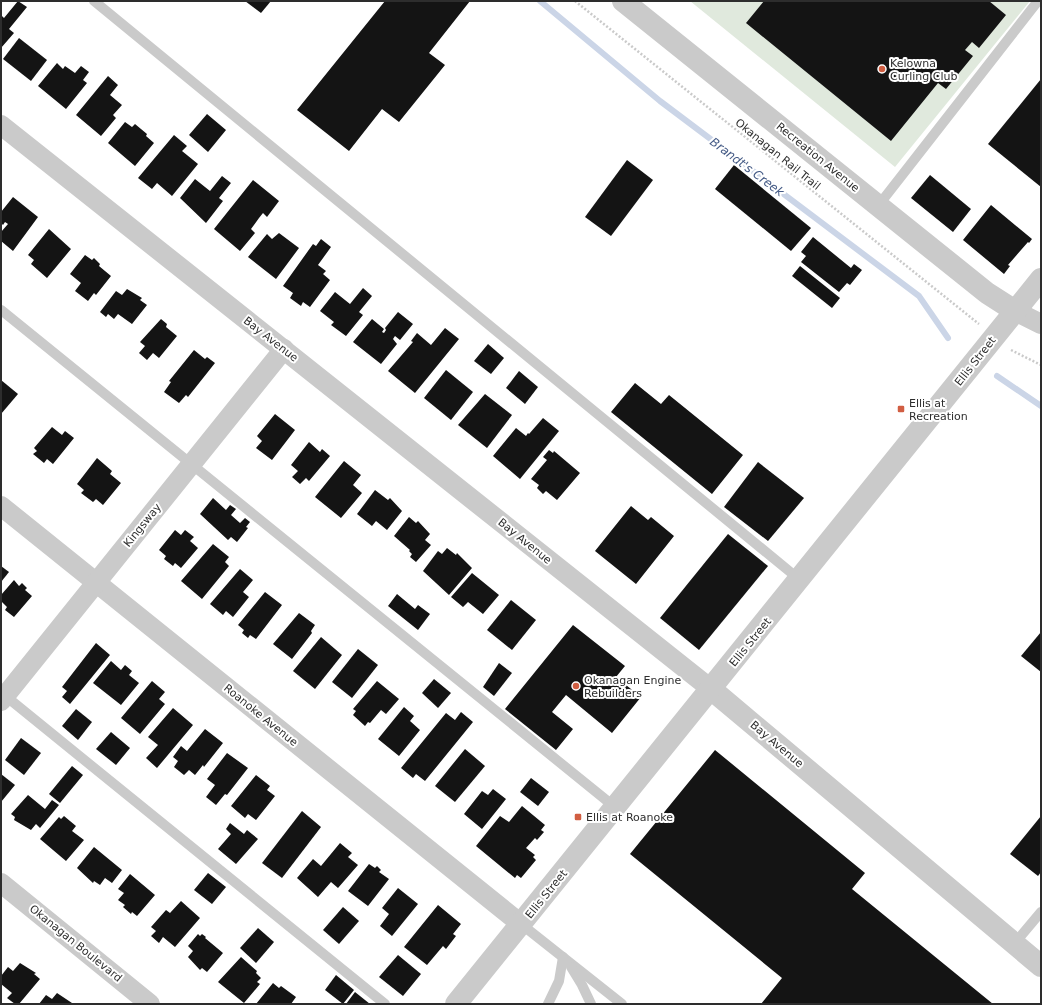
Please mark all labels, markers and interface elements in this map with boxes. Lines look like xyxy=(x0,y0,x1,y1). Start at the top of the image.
place label: Kelowna Curling Club xyxy=(890,57,957,83)
marker: Kelowna Curling Club xyxy=(877,64,887,74)
street label: Okanagan Rail Trail xyxy=(733,116,823,193)
street label: Recreation Avenue xyxy=(773,120,862,195)
water label: Brandt's Creek xyxy=(707,135,788,200)
street label: Bay Avenue xyxy=(241,314,301,365)
street label: Ellis Street xyxy=(952,334,999,388)
place label: Ellis at Recreation xyxy=(909,397,968,423)
marker: Ellis at Recreation xyxy=(896,404,906,414)
street label: Kingsway xyxy=(121,501,164,550)
street label: Bay Avenue xyxy=(495,516,554,567)
street label: Ellis Street xyxy=(727,615,774,669)
place label: Okanagan Engine Rebuilders xyxy=(584,674,681,700)
marker: Okanagan Engine Rebuilders xyxy=(571,681,581,691)
street label: Roanoke Avenue xyxy=(221,682,300,749)
street label: Bay Avenue xyxy=(748,718,806,770)
place label: Ellis at Roanoke xyxy=(586,811,673,824)
marker: Ellis at Roanoke xyxy=(573,812,583,822)
street label: Ellis Street xyxy=(523,867,570,921)
street label: Okanagan Boulevard xyxy=(27,902,125,985)

